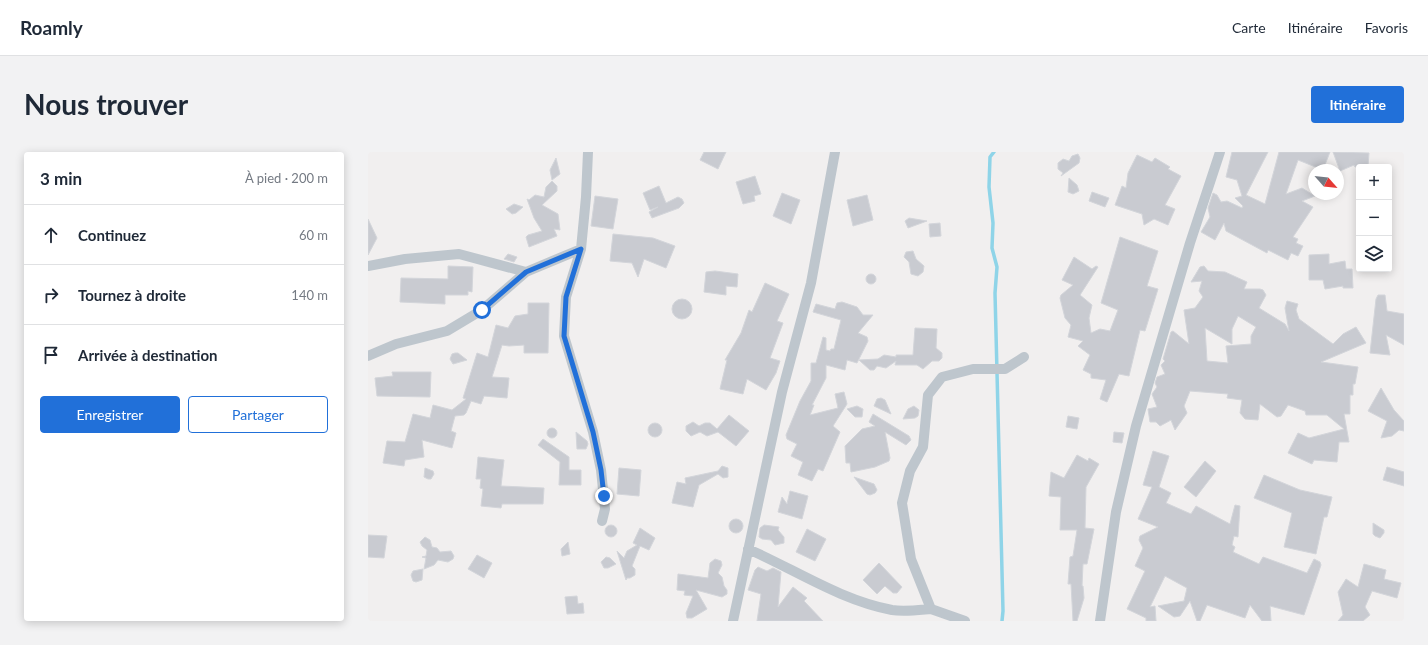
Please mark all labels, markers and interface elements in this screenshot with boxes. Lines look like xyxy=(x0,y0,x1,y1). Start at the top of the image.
text: Roamly xyxy=(20,16,83,39)
text: Carte xyxy=(1232,19,1266,36)
text: Itinéraire xyxy=(1288,19,1343,36)
text: Favoris xyxy=(1365,19,1408,36)
button: Itinéraire xyxy=(1311,86,1404,123)
text: Nous trouver xyxy=(24,87,188,121)
north arrow xyxy=(1308,164,1344,200)
map controls xyxy=(1356,164,1392,272)
button: + xyxy=(1356,164,1392,200)
text: 3 min xyxy=(40,168,82,189)
text: À pied · 200 m xyxy=(245,170,328,186)
button: − xyxy=(1356,200,1392,236)
icon: ahead xyxy=(40,224,62,246)
text: Continuez xyxy=(78,226,146,244)
text: 60 m xyxy=(299,227,328,243)
button: layers xyxy=(1356,236,1392,272)
icon: right xyxy=(40,284,62,306)
text: Tournez à droite xyxy=(78,286,186,304)
text: 140 m xyxy=(291,287,328,303)
route start xyxy=(473,301,491,319)
icon: arrive xyxy=(40,344,62,366)
text: Arrivée à destination xyxy=(78,346,217,364)
button: Enregistrer xyxy=(40,396,180,433)
button: Partager xyxy=(188,396,328,433)
route end xyxy=(595,487,613,505)

